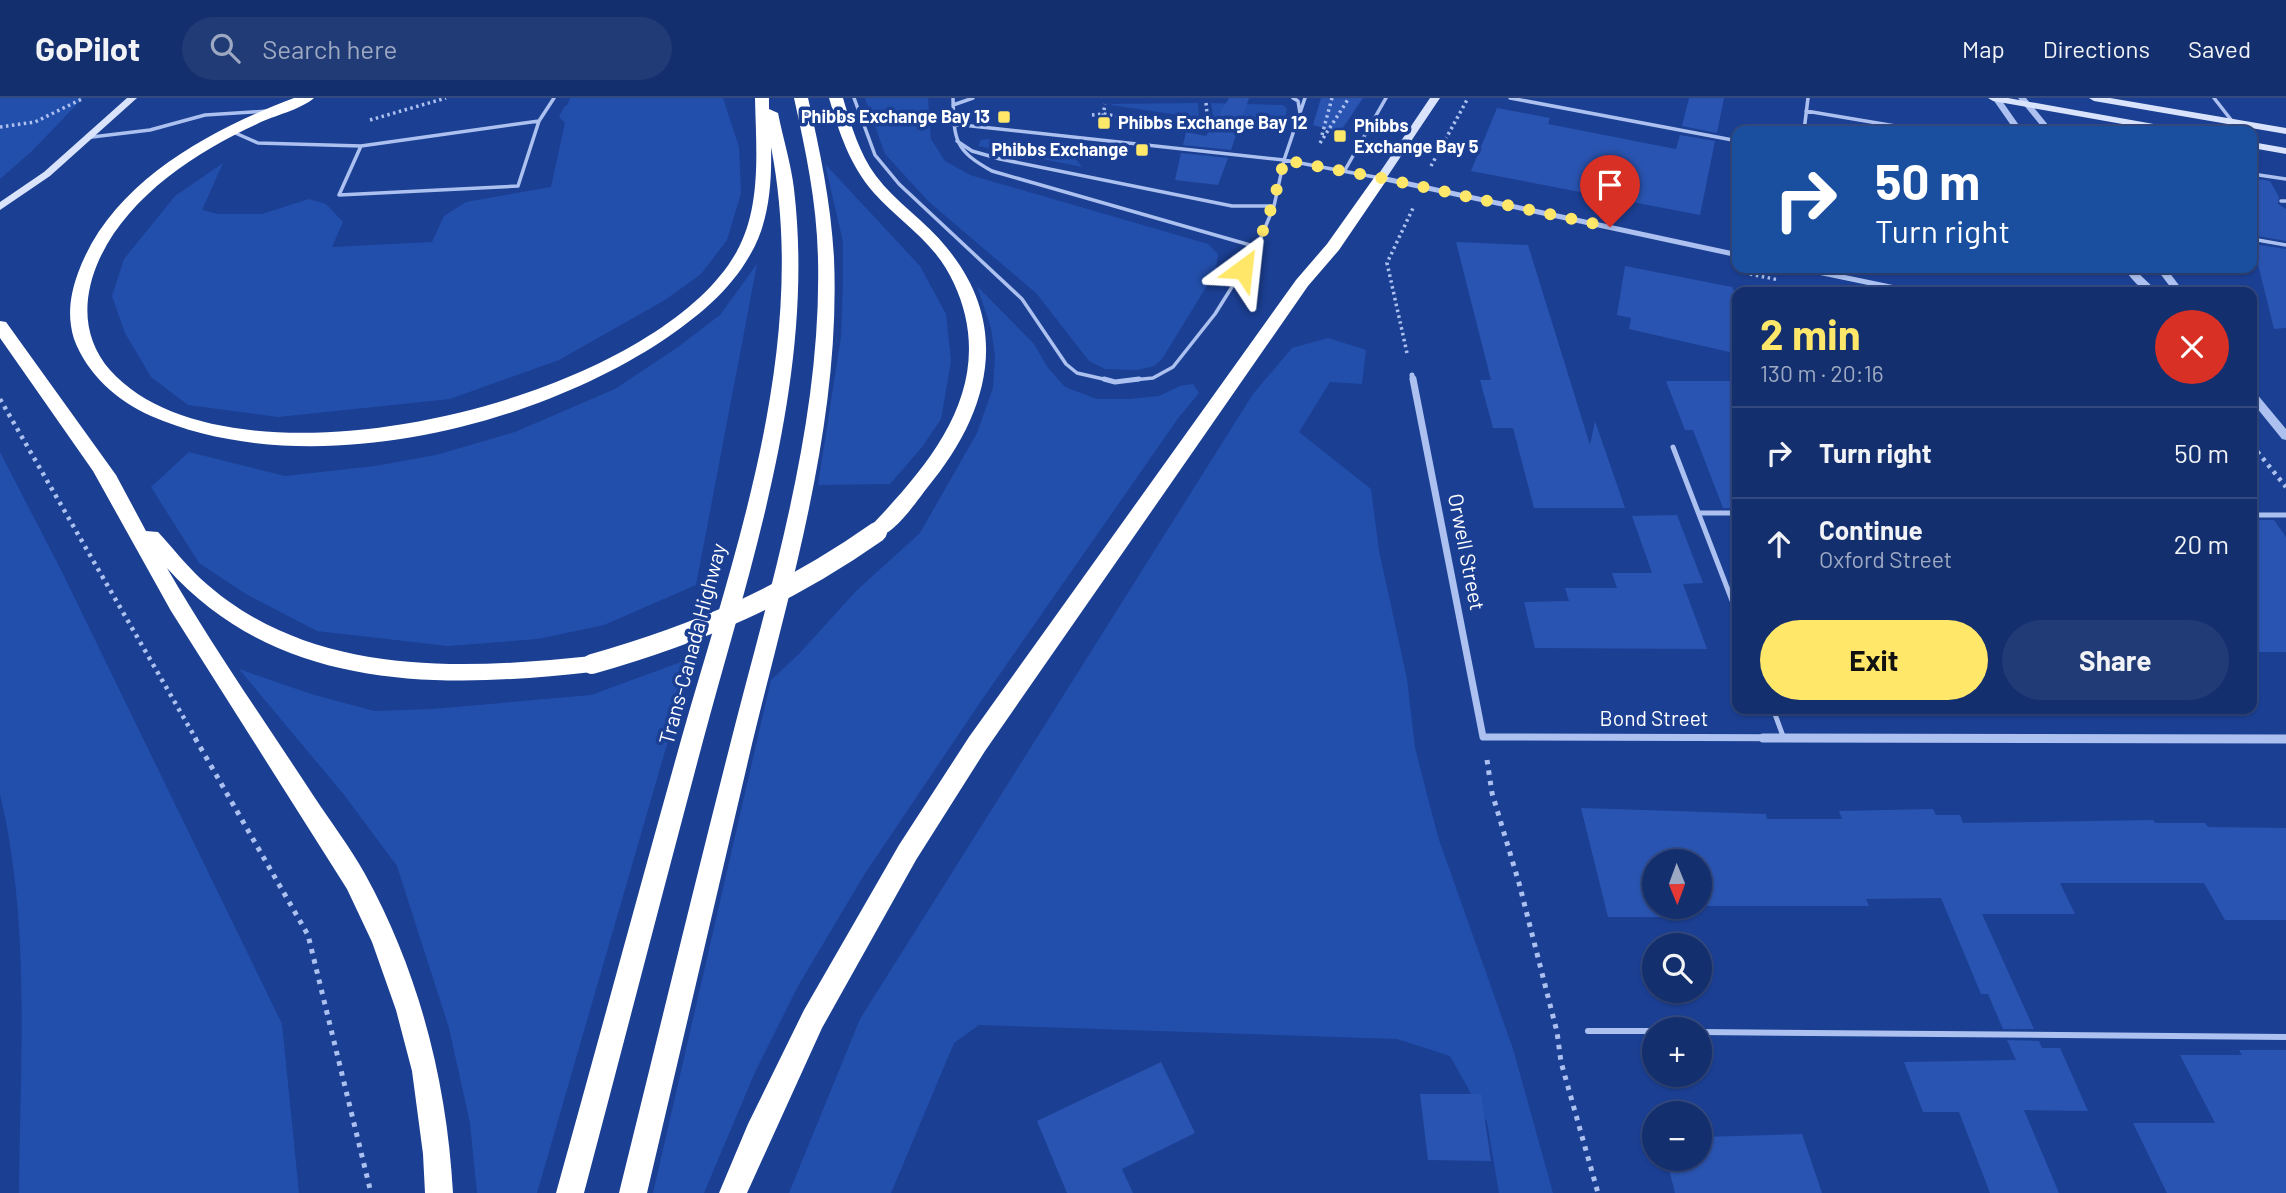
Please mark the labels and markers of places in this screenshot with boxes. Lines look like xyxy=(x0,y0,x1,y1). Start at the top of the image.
place label: Phibbs Exchange Bay 13 xyxy=(801,105,990,127)
marker: Phibbs Exchange Bay 13 xyxy=(996,109,1012,125)
place label: Phibbs Exchange Bay 12 xyxy=(1118,111,1308,133)
place label: Phibbs Exchange Bay 5 xyxy=(1354,114,1479,157)
marker: Phibbs Exchange Bay 12 xyxy=(1096,115,1112,131)
marker: Phibbs Exchange Bay 5 xyxy=(1332,128,1348,144)
place label: Phibbs Exchange xyxy=(992,138,1128,160)
marker: Phibbs Exchange xyxy=(1134,142,1150,158)
pin xyxy=(1580,155,1640,227)

